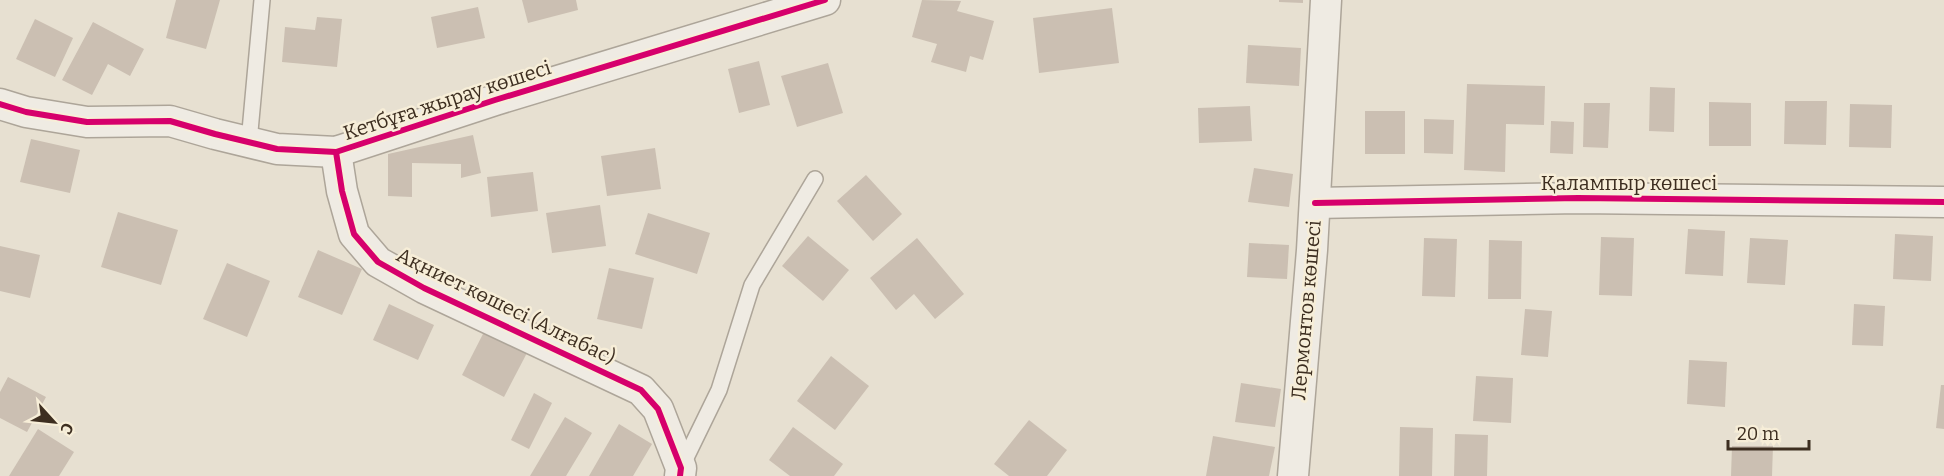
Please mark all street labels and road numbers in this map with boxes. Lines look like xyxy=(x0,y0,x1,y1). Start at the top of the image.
street label: Кетбұға жырау көшесі xyxy=(340,55,554,145)
street label: Қалампыр көшесі xyxy=(1541,171,1717,195)
street label: Лермонтов көшесі xyxy=(1286,219,1326,401)
street label: Ақниет көшесі (Алғабас) xyxy=(393,243,619,369)

